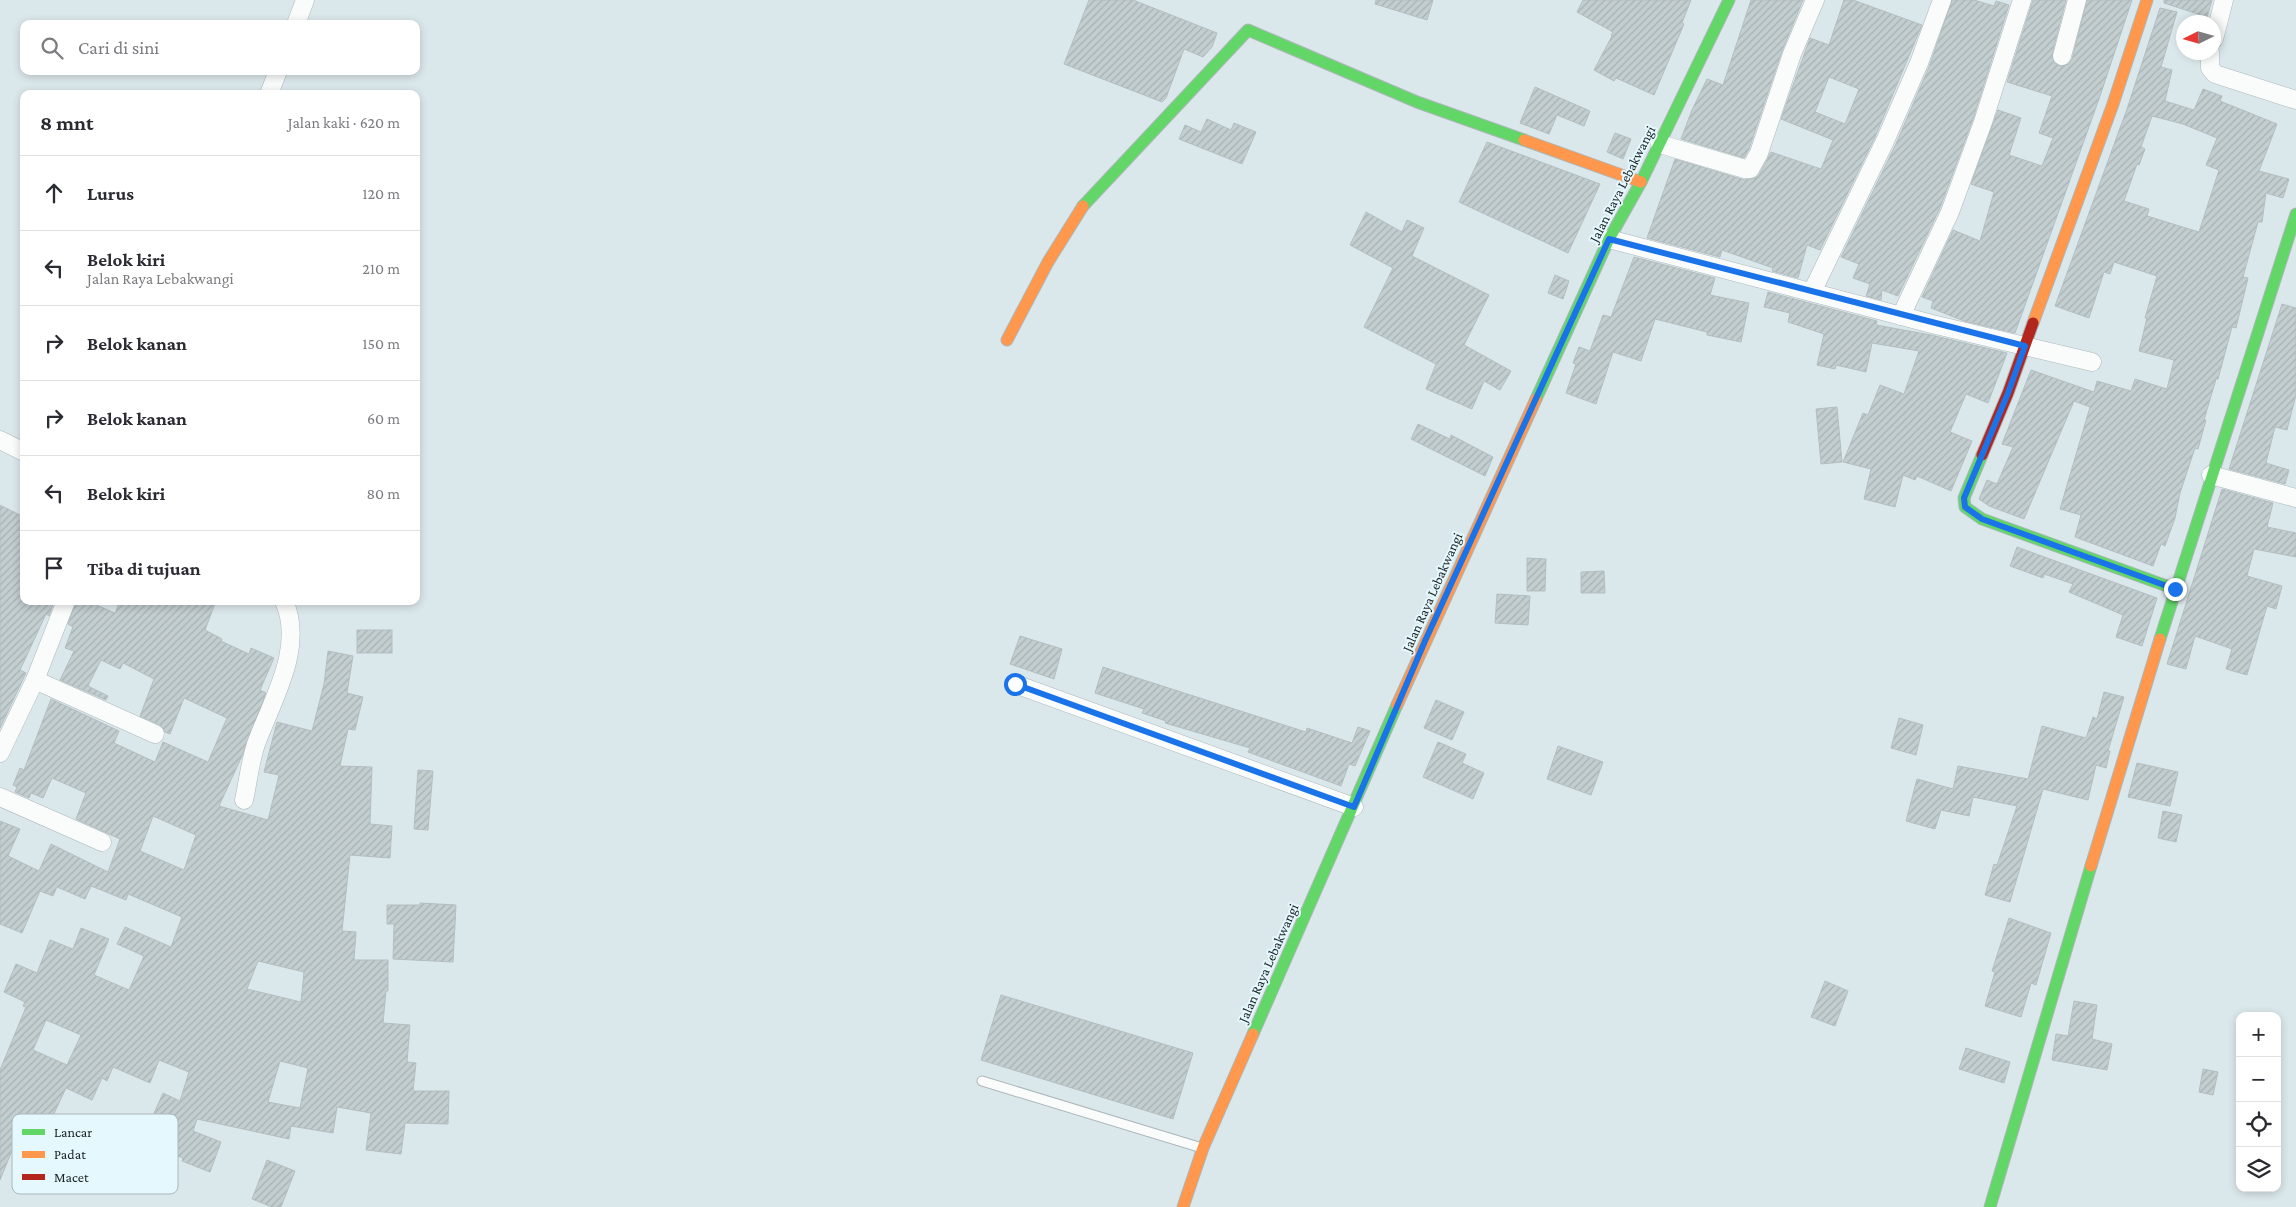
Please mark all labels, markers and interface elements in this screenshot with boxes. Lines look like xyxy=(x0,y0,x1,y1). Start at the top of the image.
north arrow xyxy=(2176,15,2221,60)
search box xyxy=(20,20,420,75)
icon: search xyxy=(38,34,66,62)
text: Cari di sini xyxy=(78,37,159,58)
text: 8 mnt xyxy=(40,111,94,135)
text: Jalan kaki · 620 m xyxy=(288,114,400,131)
street label: Jalan Raya Lebakwangi xyxy=(1585,123,1658,247)
icon: ahead xyxy=(40,179,68,207)
text: Lurus xyxy=(87,183,134,204)
text: 120 m xyxy=(362,185,400,202)
text: Belok kiri xyxy=(87,249,165,270)
icon: left xyxy=(40,254,68,282)
text: 210 m xyxy=(362,260,400,277)
text: Jalan Raya Lebakwangi xyxy=(87,270,234,287)
icon: right xyxy=(40,329,68,357)
text: Belok kanan xyxy=(87,333,187,354)
text: 150 m xyxy=(362,335,400,352)
icon: right xyxy=(40,404,68,432)
text: Belok kanan xyxy=(87,408,187,429)
text: 60 m xyxy=(367,410,400,427)
icon: left xyxy=(40,479,68,507)
text: Belok kiri xyxy=(87,483,165,504)
text: 80 m xyxy=(366,485,400,502)
street label: Jalan Raya Lebakwangi xyxy=(1398,530,1466,656)
icon: arrive xyxy=(40,554,68,582)
text: Tiba di tujuan xyxy=(87,558,201,579)
route end xyxy=(2164,578,2187,601)
route start xyxy=(1004,673,1027,696)
street label: Jalan Raya Lebakwangi xyxy=(1234,901,1302,1027)
map controls xyxy=(2236,1012,2281,1192)
button: + xyxy=(2236,1012,2281,1057)
button: − xyxy=(2236,1057,2281,1102)
button: locate xyxy=(2236,1102,2281,1147)
legend xyxy=(12,1114,178,1194)
text: Lancar xyxy=(54,1124,92,1140)
text: Padat xyxy=(54,1146,86,1162)
button: layers xyxy=(2236,1147,2281,1192)
text: Macet xyxy=(54,1169,89,1185)

